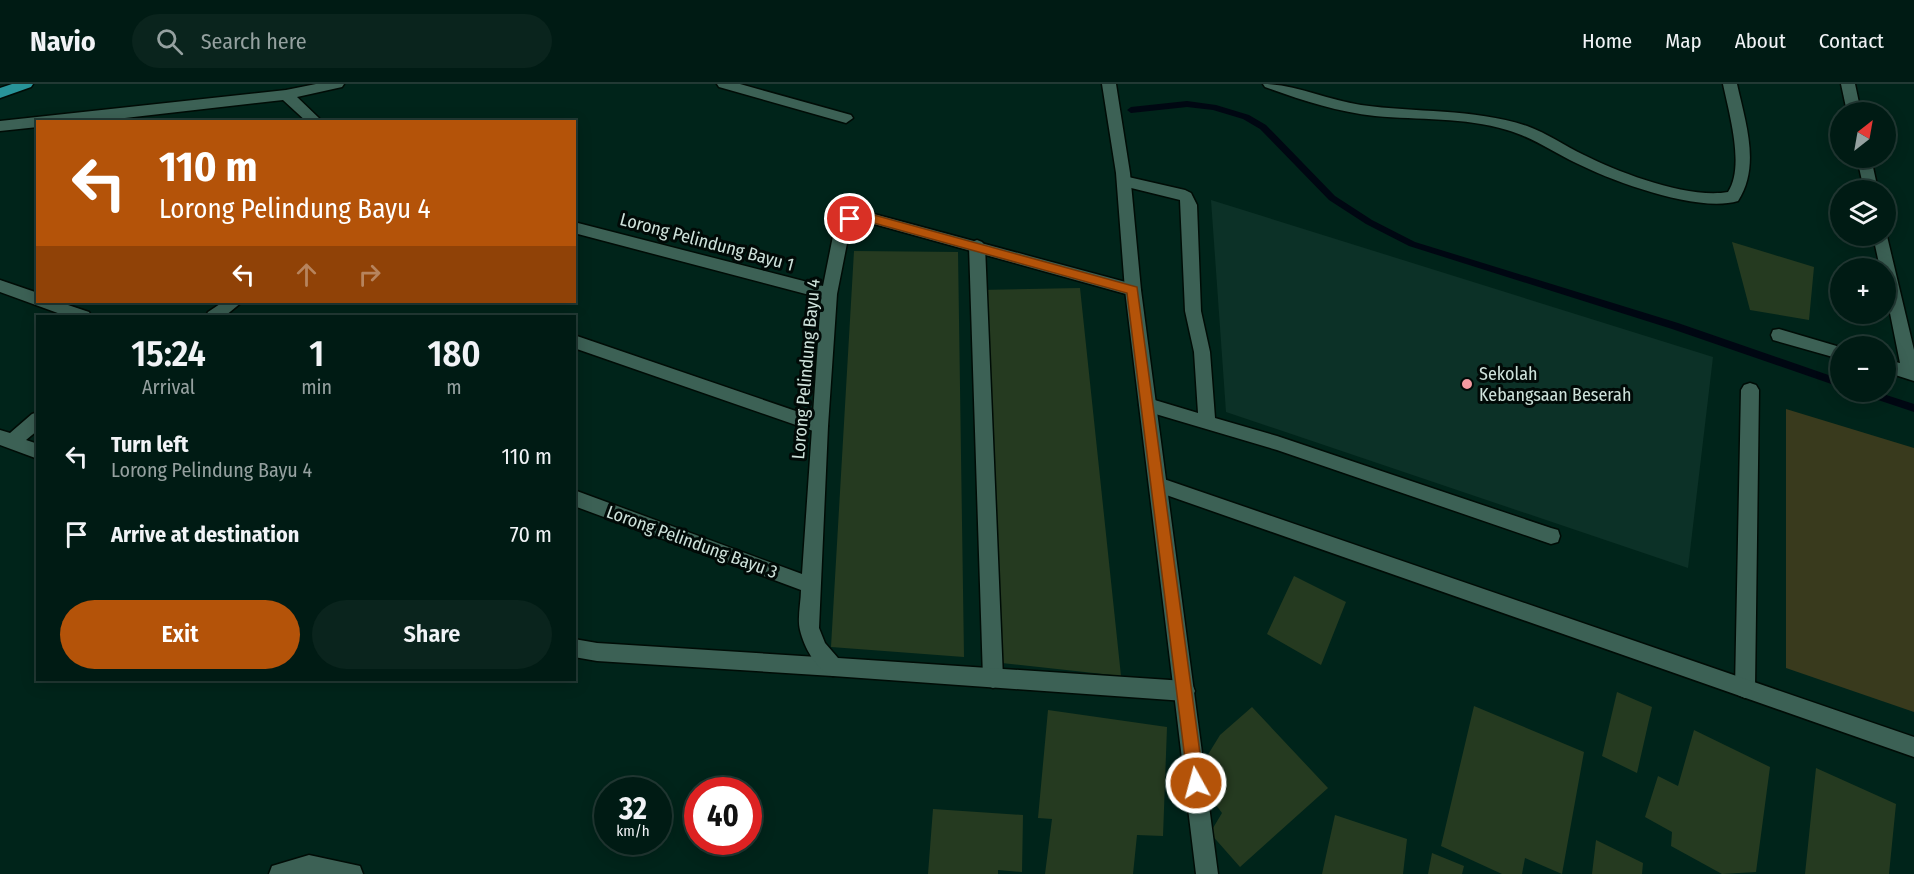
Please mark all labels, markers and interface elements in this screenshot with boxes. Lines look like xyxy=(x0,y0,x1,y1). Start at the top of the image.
search box xyxy=(132,14,552,68)
text: Navio xyxy=(30,25,96,58)
icon: search xyxy=(153,25,186,58)
text: Search here xyxy=(201,28,307,55)
text: Home xyxy=(1582,28,1632,54)
text: Map xyxy=(1665,28,1702,54)
text: About xyxy=(1735,28,1786,54)
text: Contact xyxy=(1819,28,1884,54)
north arrow xyxy=(1830,102,1896,168)
map controls xyxy=(1830,102,1896,402)
text: 110 m xyxy=(159,142,258,192)
icon: left xyxy=(60,144,138,222)
button: layers xyxy=(1830,180,1896,246)
text: Lorong Pelindung Bayu 4 xyxy=(159,193,431,225)
pin xyxy=(824,193,875,244)
icon: arrive xyxy=(833,202,866,235)
street label: Lorong Pelindung Bayu 1 xyxy=(618,208,796,276)
icon: left xyxy=(227,258,260,291)
icon: ahead xyxy=(290,258,323,291)
icon: right xyxy=(353,258,386,291)
button: + xyxy=(1830,258,1896,324)
street label: Lorong Pelindung Bayu 4 xyxy=(787,278,825,460)
text: 15:24 xyxy=(131,332,206,376)
text: 1 xyxy=(309,332,324,376)
text: 180 xyxy=(427,332,481,376)
button: − xyxy=(1830,336,1896,402)
place label: Sekolah Kebangsaan Beserah xyxy=(1479,363,1631,406)
text: Arrival xyxy=(142,375,195,399)
text: min xyxy=(301,375,332,399)
text: m xyxy=(446,375,462,399)
marker: Sekolah Kebangsaan Beserah xyxy=(1460,377,1474,391)
text: Turn left xyxy=(111,431,189,458)
icon: left xyxy=(60,440,93,473)
text: 110 m xyxy=(502,443,552,470)
text: Lorong Pelindung Bayu 4 xyxy=(111,458,312,482)
street label: Lorong Pelindung Bayu 3 xyxy=(603,501,781,583)
icon: arrive xyxy=(60,518,93,551)
text: Arrive at destination xyxy=(111,521,299,548)
text: 70 m xyxy=(510,521,552,548)
button: Exit xyxy=(60,600,300,669)
button: Share xyxy=(312,600,552,669)
position arrow xyxy=(1164,751,1228,815)
speed limit sign: 40 xyxy=(684,777,762,855)
text: 32 xyxy=(619,791,647,827)
text: km/h xyxy=(616,822,650,840)

